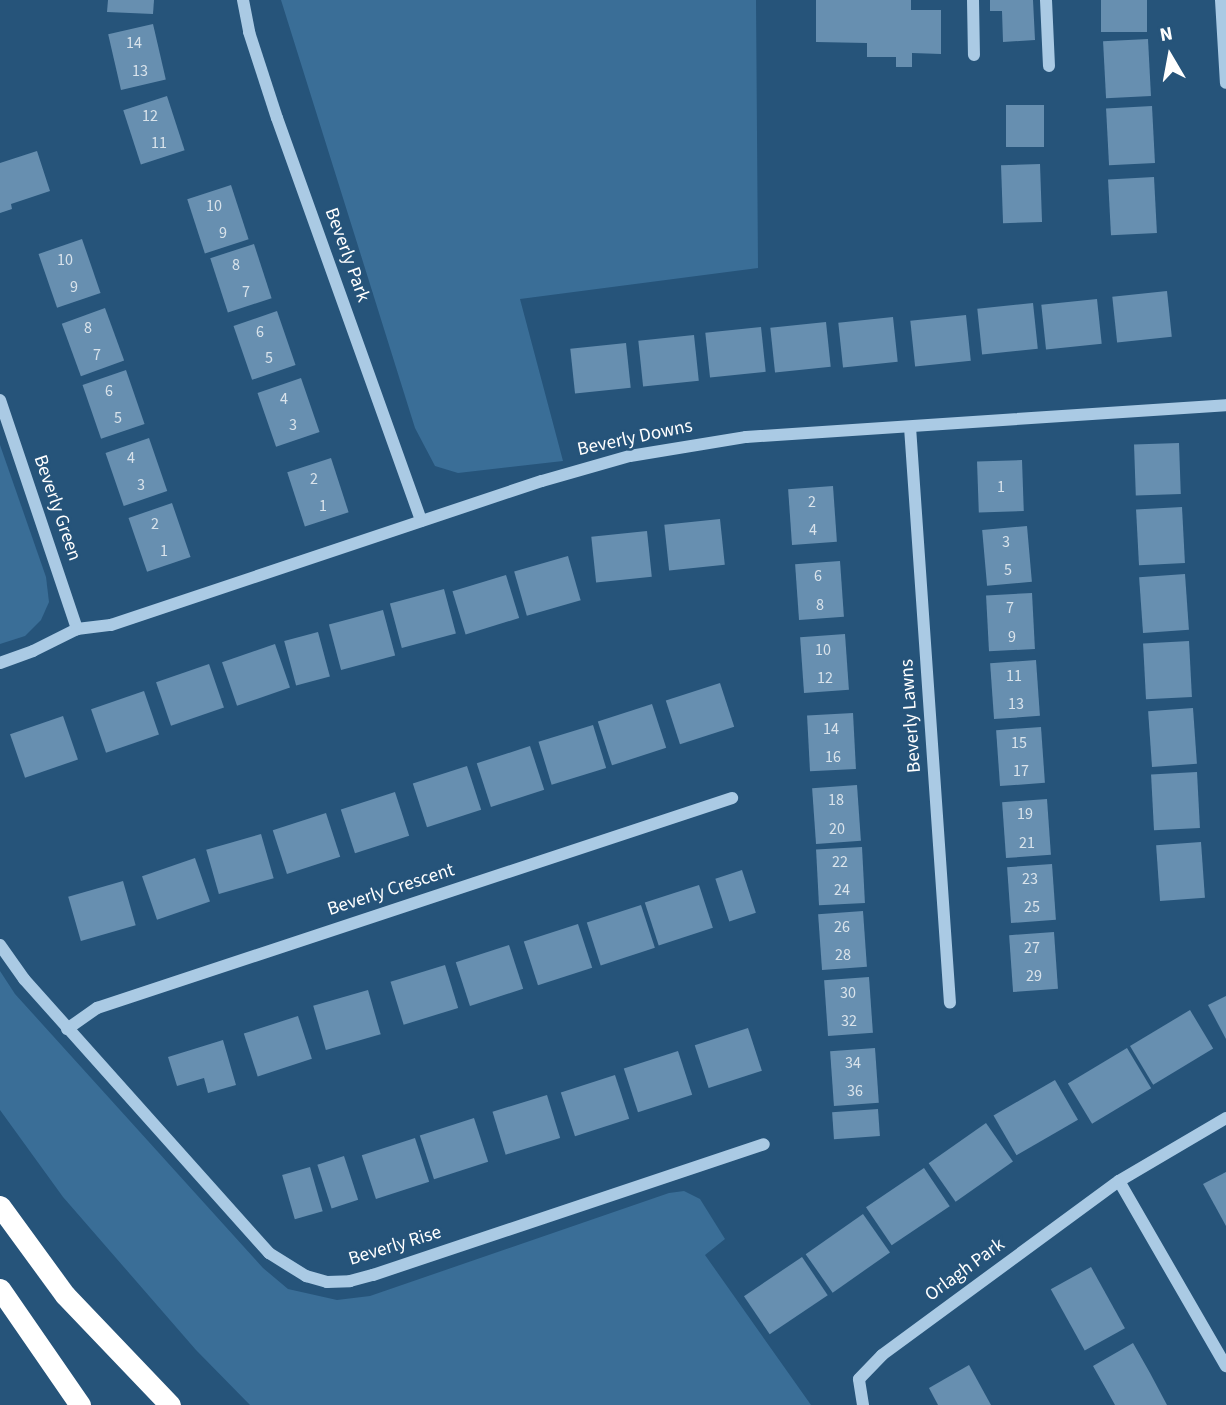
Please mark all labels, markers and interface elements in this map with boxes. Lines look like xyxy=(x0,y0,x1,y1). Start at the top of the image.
text: N xyxy=(1158,20,1175,49)
north arrow xyxy=(1135,21,1205,91)
house number: 14 xyxy=(126,33,142,53)
house number: 13 xyxy=(132,61,148,81)
house number: 12 xyxy=(142,106,158,126)
house number: 11 xyxy=(151,133,167,153)
house number: 10 xyxy=(206,196,222,216)
street label: Beverly Park xyxy=(319,205,375,305)
house number: 9 xyxy=(219,223,227,243)
house number: 10 xyxy=(57,250,73,270)
house number: 8 xyxy=(232,255,240,275)
house number: 9 xyxy=(70,277,78,297)
house number: 7 xyxy=(242,282,250,302)
house number: 8 xyxy=(84,318,92,338)
house number: 6 xyxy=(256,322,264,342)
house number: 7 xyxy=(93,345,101,365)
house number: 5 xyxy=(265,348,273,368)
house number: 6 xyxy=(105,381,113,401)
house number: 4 xyxy=(280,389,288,409)
house number: 5 xyxy=(114,408,122,428)
house number: 3 xyxy=(289,415,297,435)
street label: Beverly Downs xyxy=(575,415,695,461)
house number: 4 xyxy=(127,448,135,468)
street label: Beverly Green xyxy=(28,452,86,564)
house number: 2 xyxy=(310,469,318,489)
house number: 3 xyxy=(137,475,145,495)
house number: 1 xyxy=(997,477,1005,497)
house number: 2 xyxy=(808,492,816,512)
house number: 1 xyxy=(319,496,327,516)
house number: 2 xyxy=(151,514,159,534)
house number: 4 xyxy=(809,520,817,540)
house number: 3 xyxy=(1002,532,1010,552)
house number: 1 xyxy=(160,541,168,561)
house number: 5 xyxy=(1004,560,1012,580)
house number: 6 xyxy=(814,566,822,586)
house number: 8 xyxy=(816,595,824,615)
house number: 7 xyxy=(1006,598,1014,618)
house number: 9 xyxy=(1008,627,1016,647)
house number: 10 xyxy=(815,640,831,660)
street label: Beverly Lawns xyxy=(896,658,926,774)
house number: 11 xyxy=(1006,666,1022,686)
house number: 12 xyxy=(817,668,833,688)
house number: 13 xyxy=(1008,694,1024,714)
house number: 14 xyxy=(823,719,839,739)
house number: 15 xyxy=(1011,733,1027,753)
house number: 16 xyxy=(825,747,841,767)
house number: 17 xyxy=(1013,761,1029,781)
house number: 18 xyxy=(828,790,844,810)
house number: 19 xyxy=(1017,804,1033,824)
house number: 20 xyxy=(829,819,845,839)
house number: 21 xyxy=(1019,833,1035,853)
house number: 22 xyxy=(832,852,848,872)
street label: Beverly Crescent xyxy=(325,859,457,921)
house number: 23 xyxy=(1022,869,1038,889)
house number: 24 xyxy=(834,880,850,900)
house number: 25 xyxy=(1024,897,1040,917)
house number: 26 xyxy=(834,917,850,937)
house number: 27 xyxy=(1024,938,1040,958)
house number: 28 xyxy=(835,945,851,965)
house number: 29 xyxy=(1026,966,1042,986)
house number: 30 xyxy=(840,983,856,1003)
house number: 32 xyxy=(841,1011,857,1031)
house number: 34 xyxy=(845,1053,861,1073)
house number: 36 xyxy=(847,1081,863,1101)
street label: Beverly Rise xyxy=(346,1221,444,1271)
street label: Orlagh Park xyxy=(921,1233,1009,1307)

